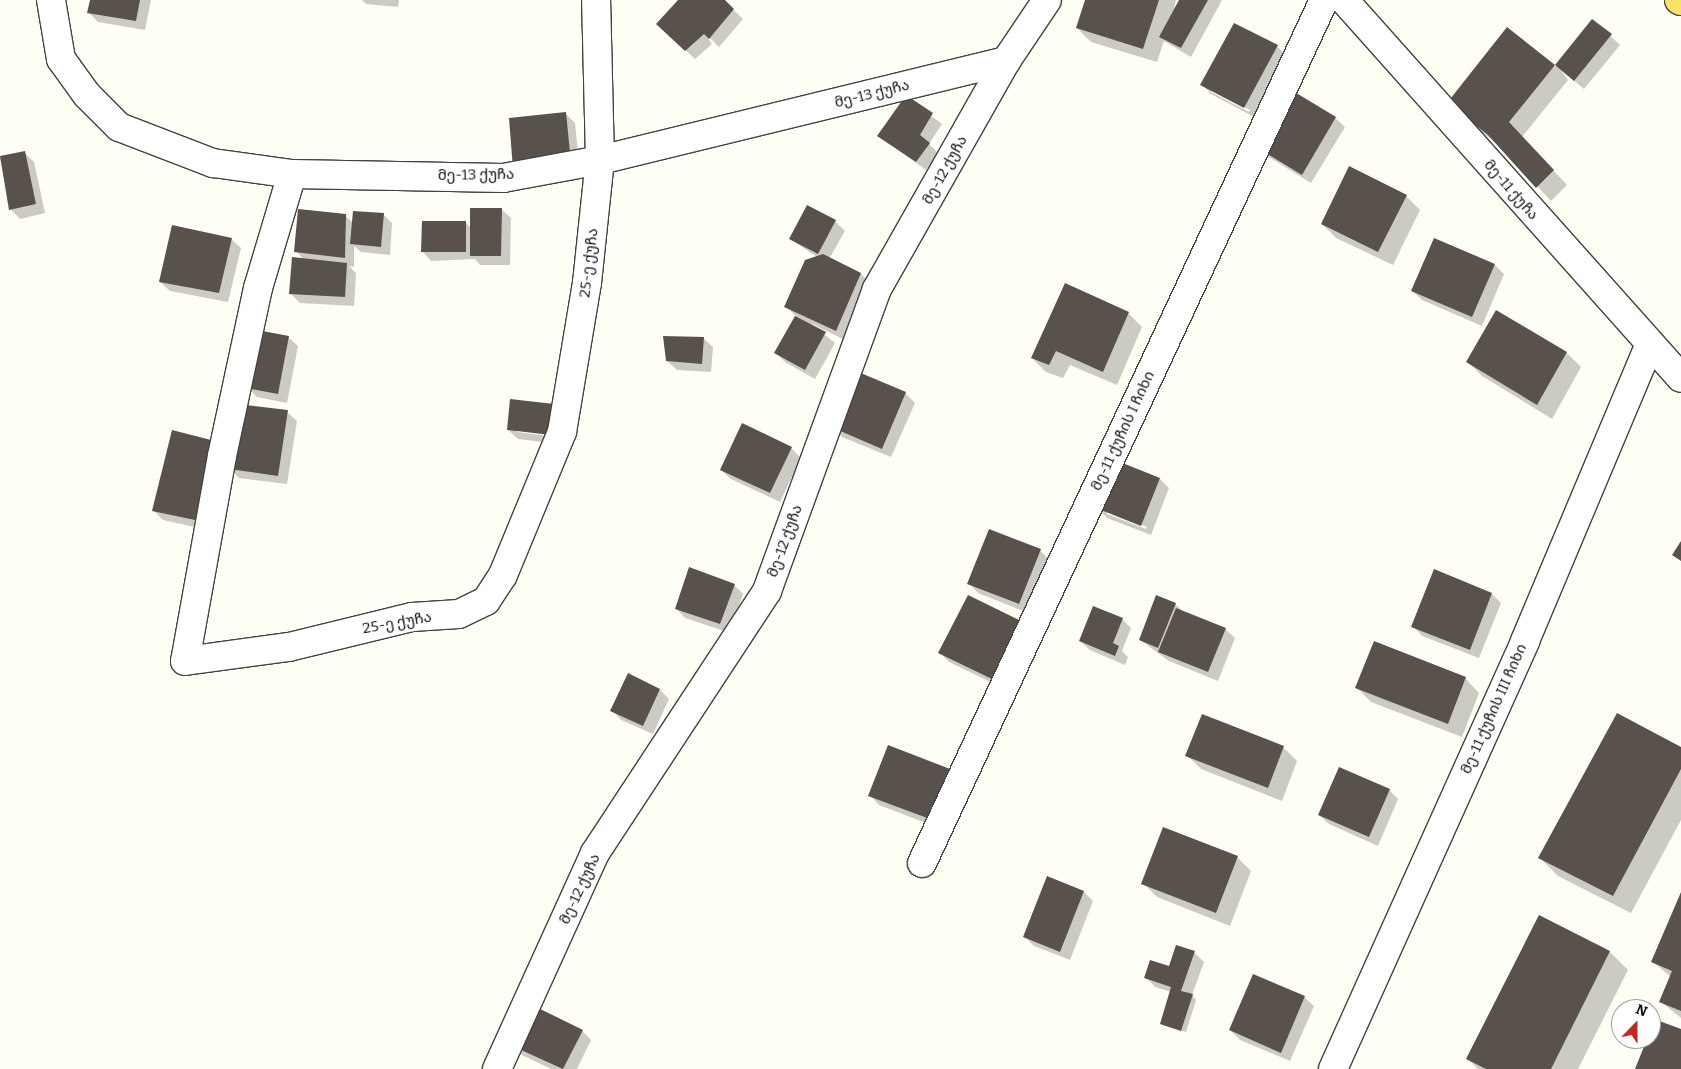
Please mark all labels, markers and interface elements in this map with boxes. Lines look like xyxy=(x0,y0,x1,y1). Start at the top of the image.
street label: მე-13 ქუჩა xyxy=(833,76,911,112)
street label: მე-12 ქუჩა xyxy=(919,132,971,208)
street label: მე-11 ქუჩა xyxy=(1480,156,1542,224)
street label: მე-13 ქუჩა xyxy=(438,165,514,185)
street label: 25-ე ქუჩა xyxy=(576,227,602,299)
street label: მე-11 ქუჩის I ჩიხი xyxy=(1087,368,1159,494)
street label: მე-12 ქუჩა xyxy=(764,502,806,580)
street label: 25-ე ქუჩა xyxy=(361,608,433,638)
street label: მე-11 ქუჩის III ჩიხი xyxy=(1457,641,1531,777)
street label: მე-12 ქუჩა xyxy=(556,851,604,927)
north arrow xyxy=(1611,999,1661,1049)
text: N xyxy=(1633,1001,1650,1020)

